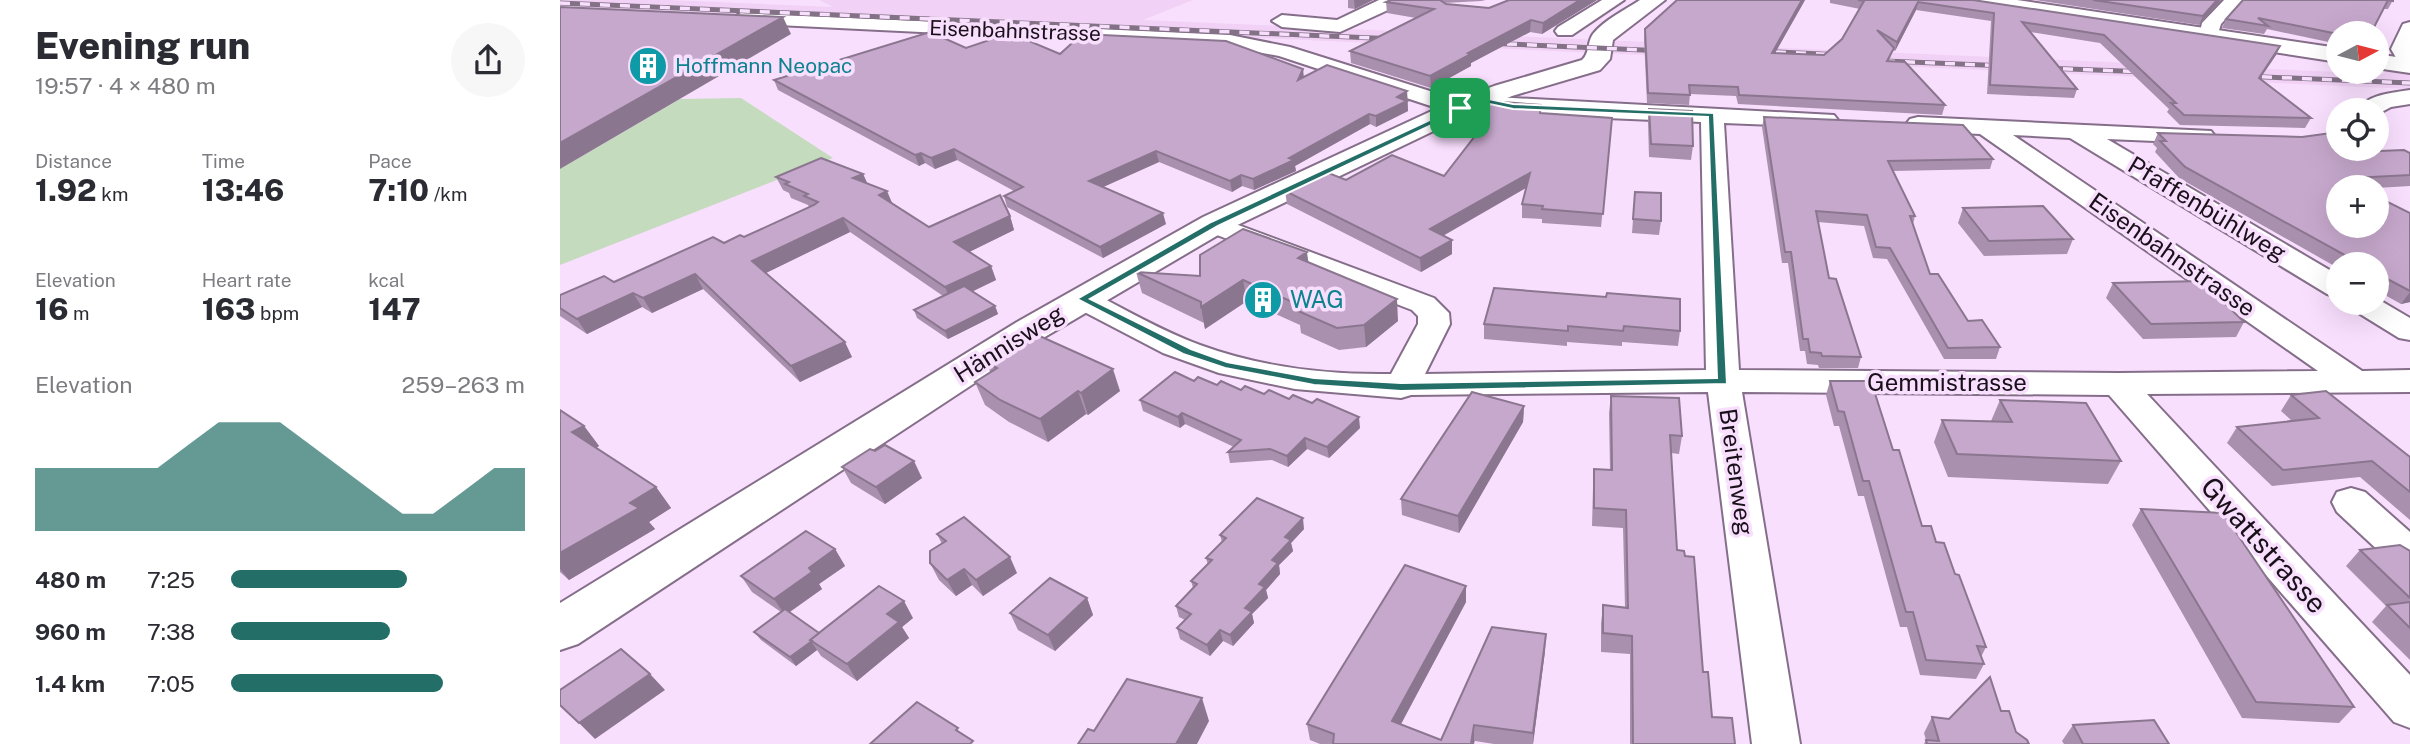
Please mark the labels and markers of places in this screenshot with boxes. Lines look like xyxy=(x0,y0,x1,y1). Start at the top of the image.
building icon: Hoffmann Neopac xyxy=(627,45,669,87)
place label: Hoffmann Neopac xyxy=(675,53,852,78)
pin xyxy=(1430,78,1490,138)
building icon: WAG xyxy=(1242,279,1284,321)
place label: WAG xyxy=(1290,285,1344,313)

